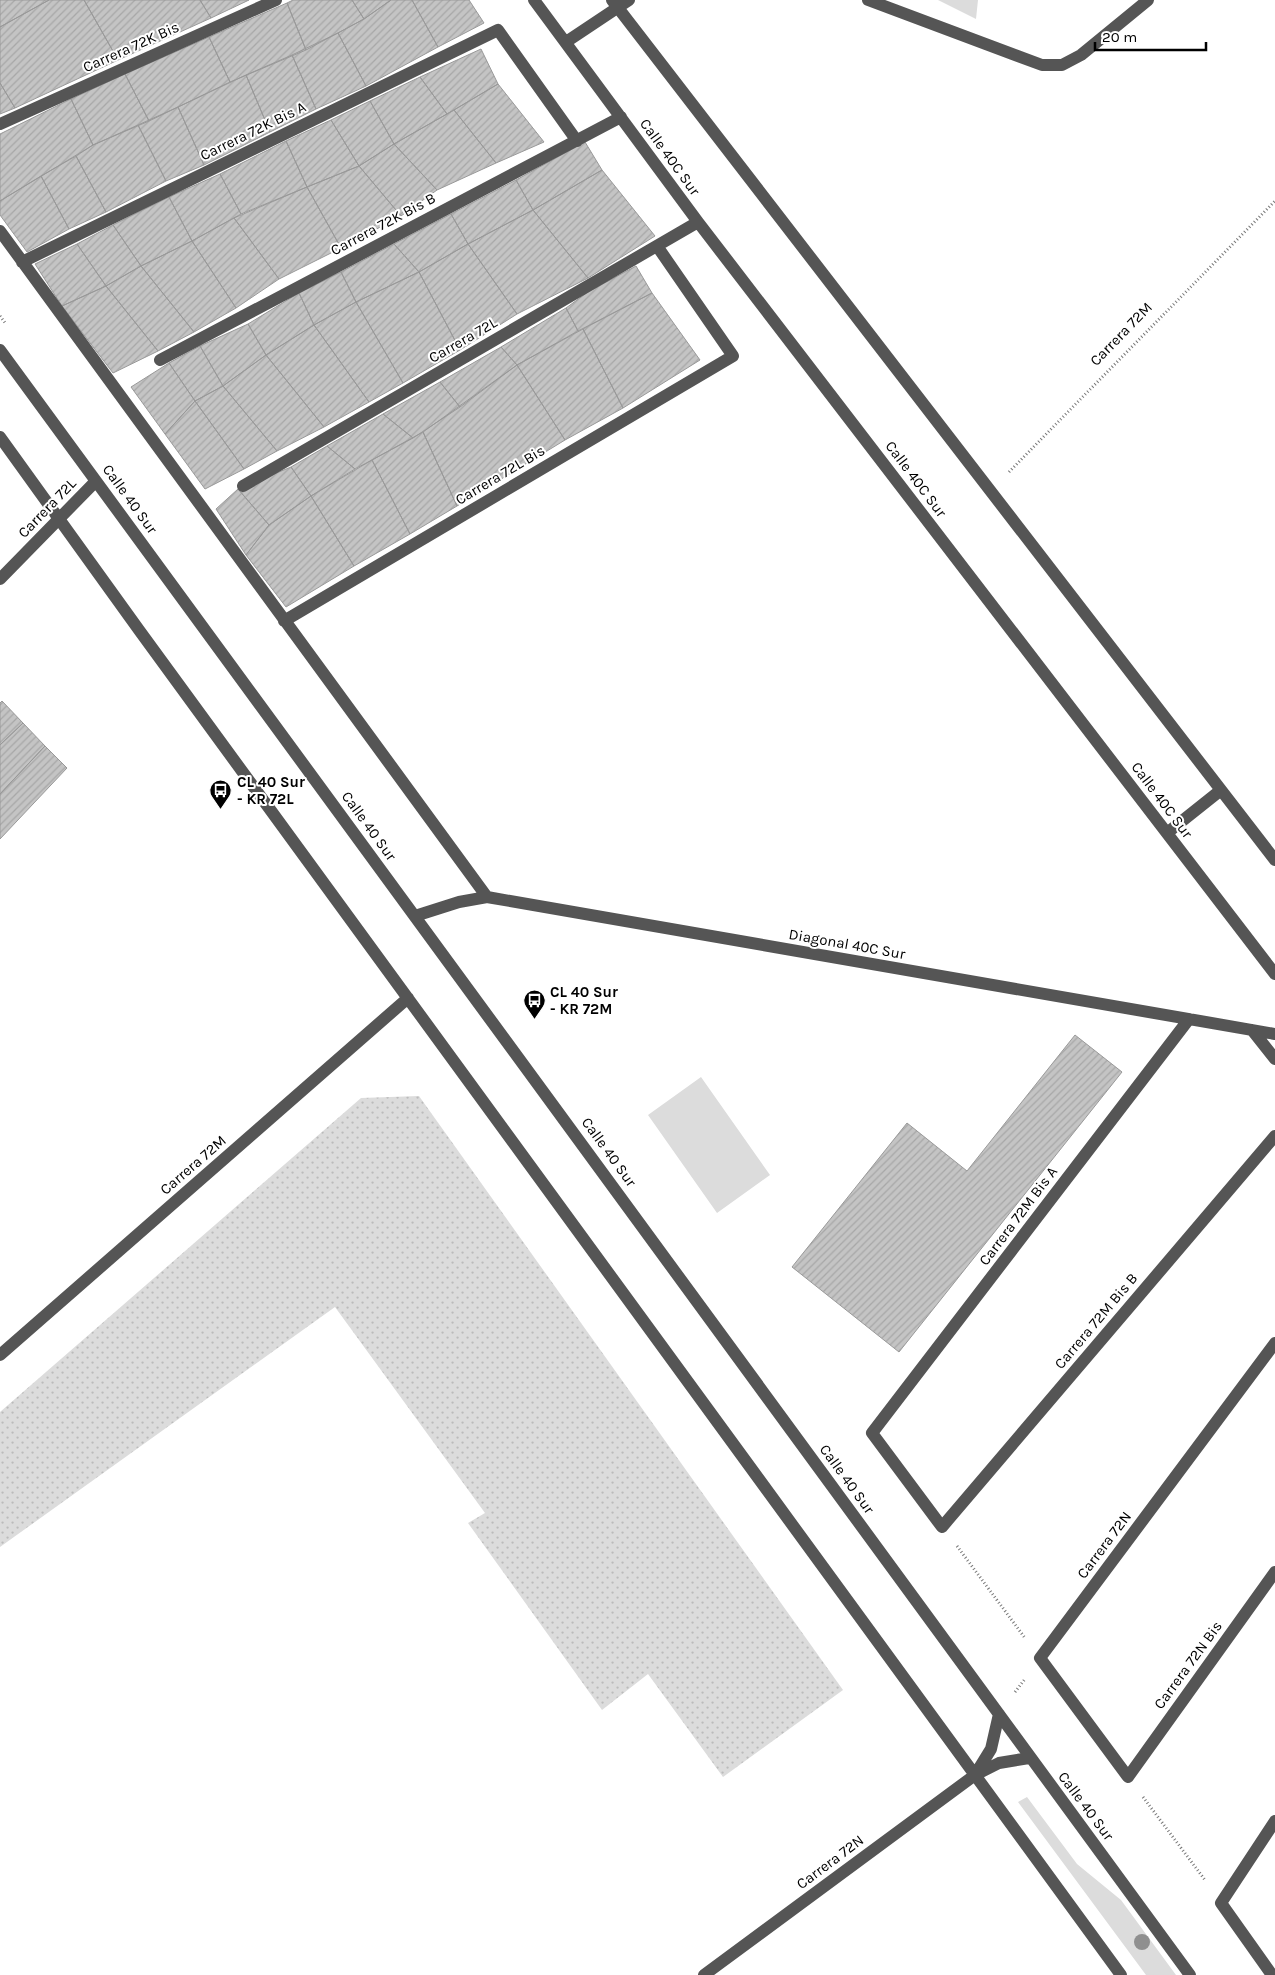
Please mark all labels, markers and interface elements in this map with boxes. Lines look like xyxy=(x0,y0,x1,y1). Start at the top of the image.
street label: Carrera 72K Bis xyxy=(80,18,182,76)
scale bar xyxy=(1095,20,1206,52)
text: 20 m xyxy=(1102,28,1137,46)
street label: Carrera 72K Bis A xyxy=(197,97,309,164)
street label: Calle 40C Sur xyxy=(636,115,704,199)
street label: Carrera 72K Bis B xyxy=(327,189,439,259)
street label: Carrera 72M xyxy=(1086,298,1156,370)
street label: Carrera 72L xyxy=(426,313,500,367)
street label: Calle 40C Sur xyxy=(882,437,951,521)
street label: Carrera 72L Bis xyxy=(452,441,548,509)
street label: Calle 40 Sur xyxy=(99,461,162,538)
street label: Carrera 72L xyxy=(14,474,80,542)
street label: Calle 40C Sur xyxy=(1128,758,1197,842)
place label: CL 40 Sur - KR 72L xyxy=(237,773,305,808)
bus stop icon: CL 40 Sur - KR 72L xyxy=(209,779,233,810)
street label: Calle 40 Sur xyxy=(338,788,401,865)
street label: Diagonal 40C Sur xyxy=(787,925,907,963)
place label: CL 40 Sur - KR 72M xyxy=(550,983,618,1018)
bus stop icon: CL 40 Sur - KR 72M xyxy=(522,989,546,1020)
street label: Calle 40 Sur xyxy=(578,1114,641,1191)
street label: Carrera 72M xyxy=(156,1131,230,1199)
street label: Carrera 72M Bis A xyxy=(975,1163,1061,1269)
street label: Carrera 72M Bis B xyxy=(1051,1269,1141,1373)
street label: Calle 40 Sur xyxy=(816,1441,879,1518)
street label: Carrera 72N xyxy=(1073,1508,1135,1582)
street label: Carrera 72N Bis xyxy=(1150,1617,1226,1713)
street label: Calle 40 Sur xyxy=(1054,1768,1118,1844)
street label: Carrera 72N xyxy=(793,1831,867,1893)

